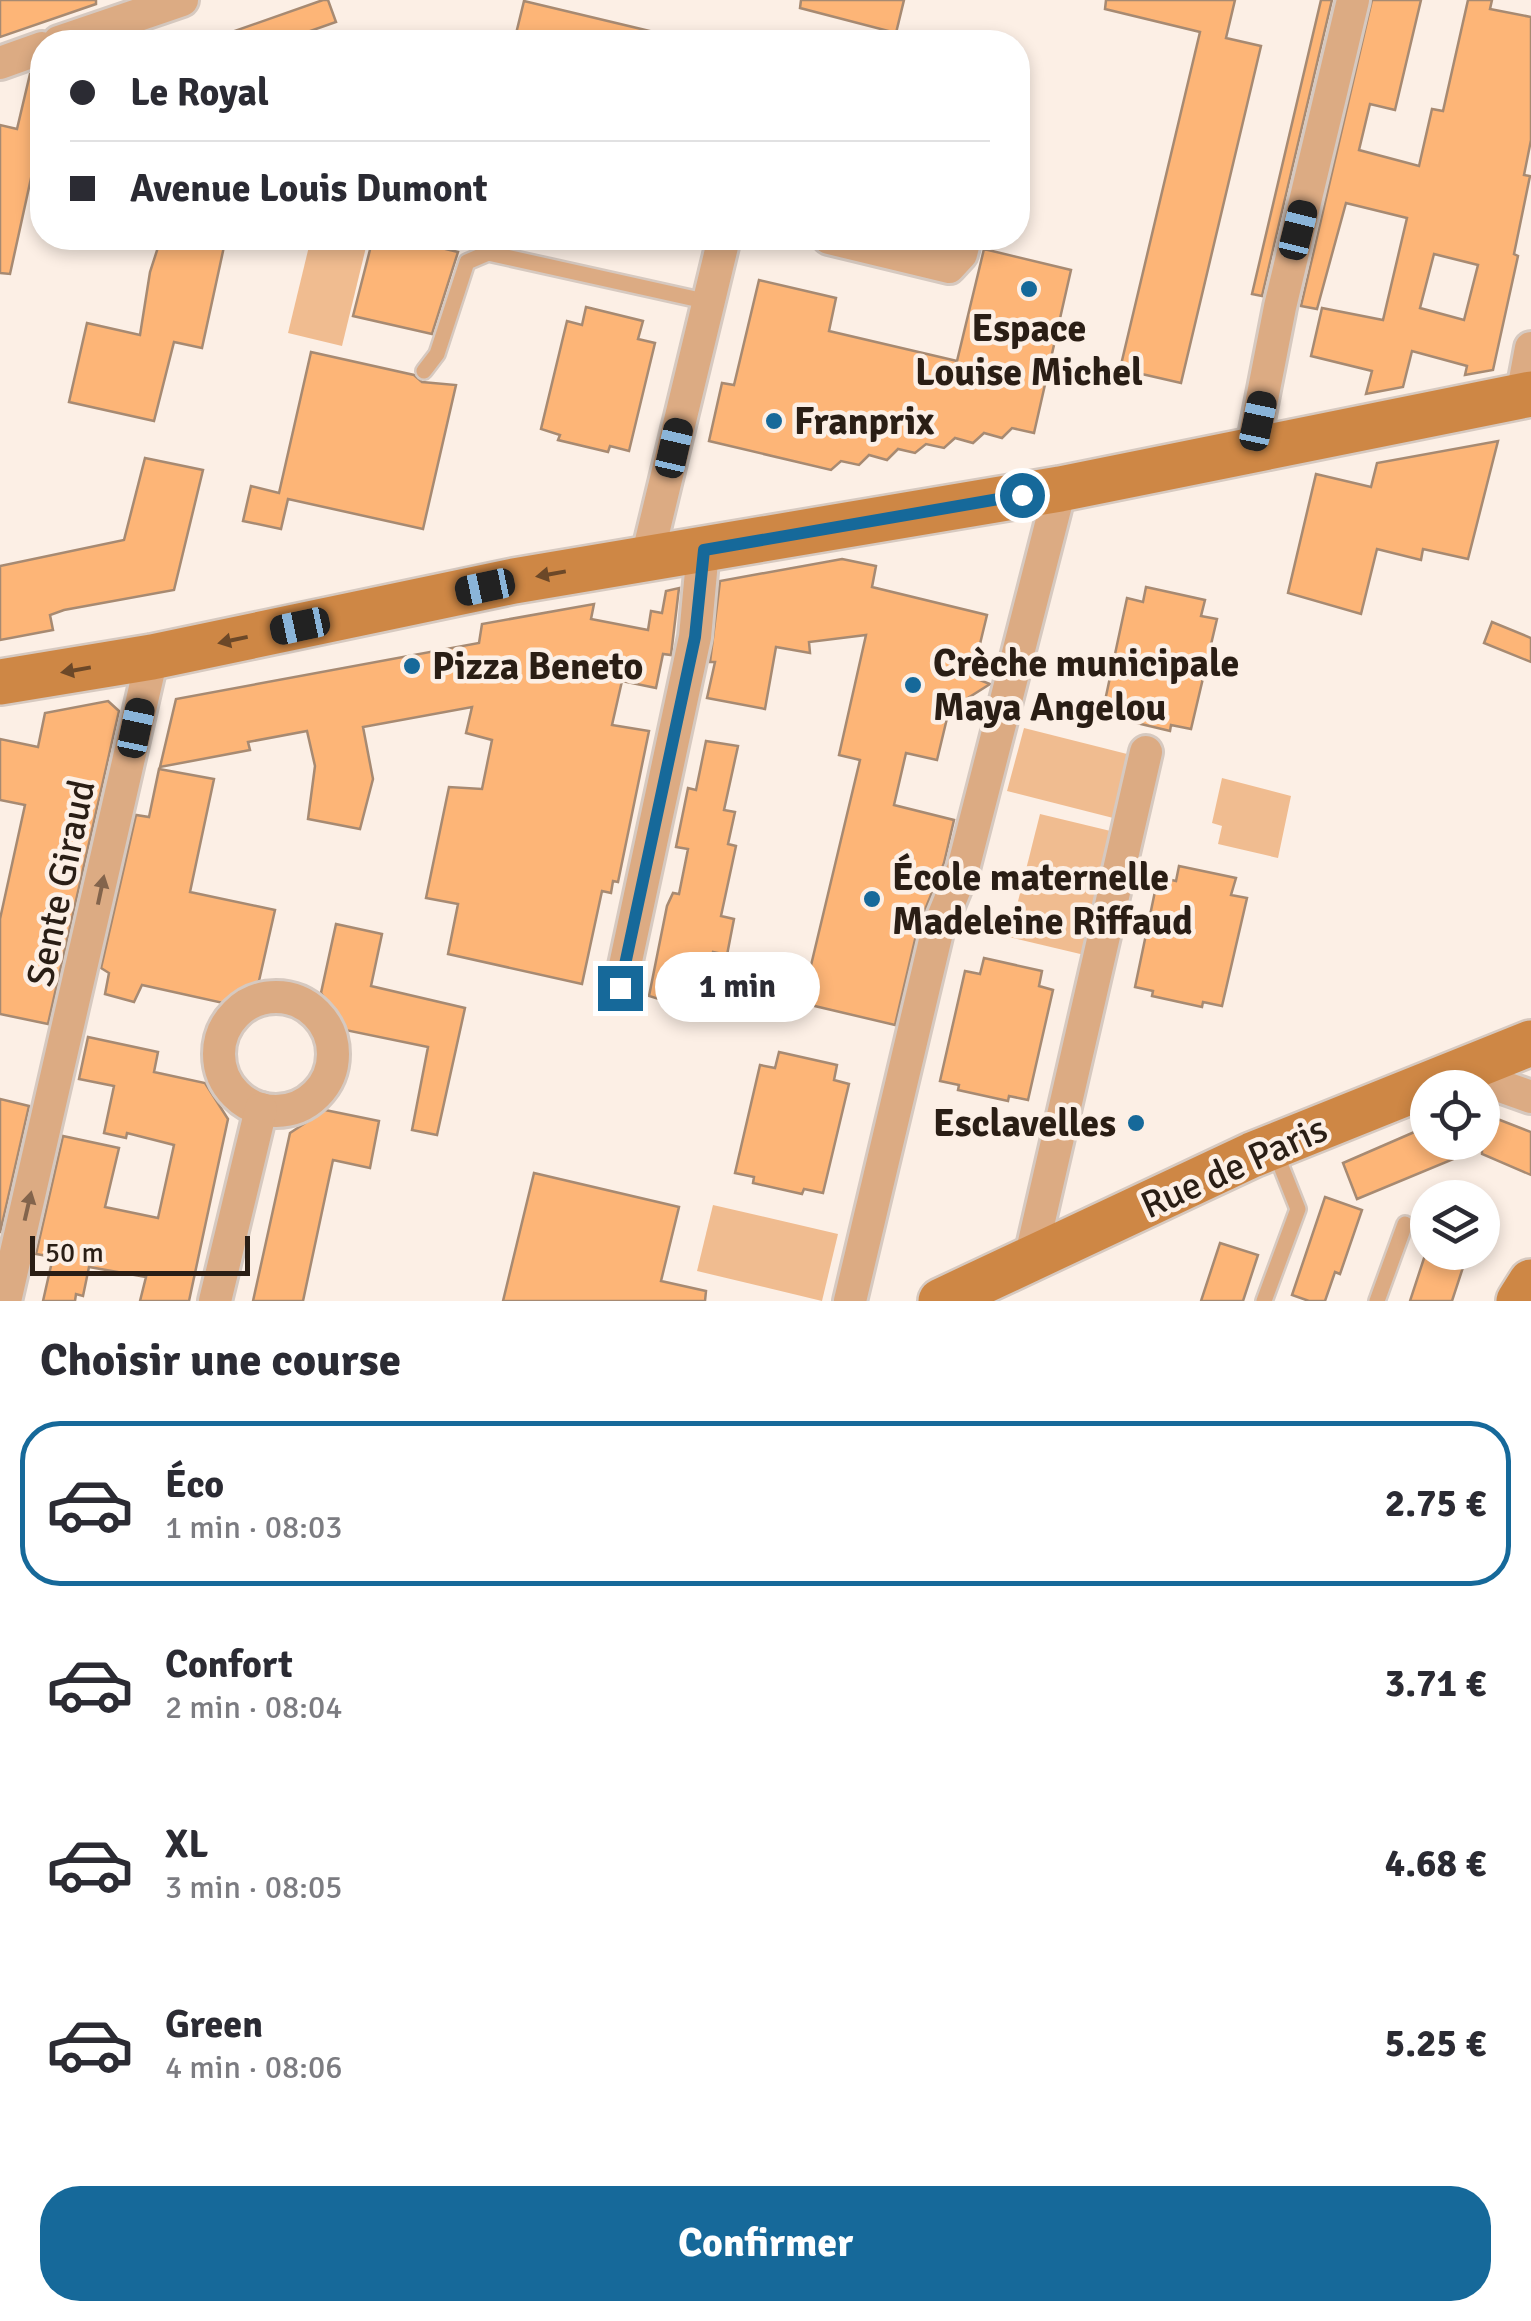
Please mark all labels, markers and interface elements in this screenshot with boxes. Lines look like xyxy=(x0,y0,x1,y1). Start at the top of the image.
text: Le Royal xyxy=(130,69,269,116)
text: Avenue Louis Dumont xyxy=(130,165,488,212)
car xyxy=(1276,197,1320,263)
marker: Espace Louise Michel xyxy=(1018,278,1040,300)
place label: Espace Louise Michel xyxy=(915,305,1143,396)
car xyxy=(1237,389,1279,453)
place label: Franprix xyxy=(794,398,935,445)
marker: Franprix xyxy=(763,410,785,432)
car xyxy=(653,415,695,481)
route start xyxy=(1000,473,1045,518)
car xyxy=(453,566,517,608)
one-way arrow xyxy=(535,567,567,582)
car xyxy=(268,605,332,647)
one-way arrow xyxy=(217,633,248,648)
place label: Crèche municipale Maya Angelou xyxy=(933,640,1239,731)
place label: Pizza Beneto xyxy=(432,643,643,690)
marker: Pizza Beneto xyxy=(401,655,423,677)
one-way arrow xyxy=(60,663,91,678)
marker: Crèche municipale Maya Angelou xyxy=(902,674,924,696)
car xyxy=(115,696,157,760)
street label: Sente Giraud xyxy=(16,775,106,991)
place label: École maternelle Madeleine Riffaud xyxy=(892,853,1193,945)
one-way arrow xyxy=(94,874,109,905)
marker: École maternelle Madeleine Riffaud xyxy=(861,888,883,910)
callout: 1 min xyxy=(655,953,820,1023)
route end xyxy=(598,966,643,1011)
text: 1 min xyxy=(699,967,776,1006)
map controls xyxy=(1410,1070,1500,1270)
button: locate xyxy=(1410,1070,1500,1160)
place label: Esclavelles xyxy=(933,1100,1116,1147)
street label: Rue de Paris xyxy=(1133,1105,1335,1229)
marker: Esclavelles xyxy=(1125,1112,1147,1134)
button: layers xyxy=(1410,1180,1500,1270)
one-way arrow xyxy=(21,1190,36,1221)
scale bar xyxy=(30,1231,250,1276)
text: 50 m xyxy=(45,1236,104,1270)
text: Choisir une course xyxy=(40,1333,401,1388)
icon: car xyxy=(45,1459,135,1549)
text: Éco xyxy=(165,1461,224,1508)
text: 2.75 € xyxy=(1385,1480,1486,1527)
text: 1 min · 08:03 xyxy=(165,1508,343,1547)
icon: car xyxy=(45,1639,135,1729)
text: Confort xyxy=(165,1641,293,1688)
text: 3.71 € xyxy=(1385,1660,1486,1707)
text: 2 min · 08:04 xyxy=(165,1688,343,1727)
icon: car xyxy=(45,1819,135,1909)
text: XL xyxy=(165,1821,208,1868)
text: 4.68 € xyxy=(1385,1840,1486,1887)
text: 3 min · 08:05 xyxy=(165,1868,343,1907)
icon: car xyxy=(45,1999,135,2089)
text: Green xyxy=(165,2001,263,2048)
text: 5.25 € xyxy=(1385,2020,1486,2067)
text: 4 min · 08:06 xyxy=(165,2048,343,2087)
button: Confirmer xyxy=(40,2186,1491,2301)

